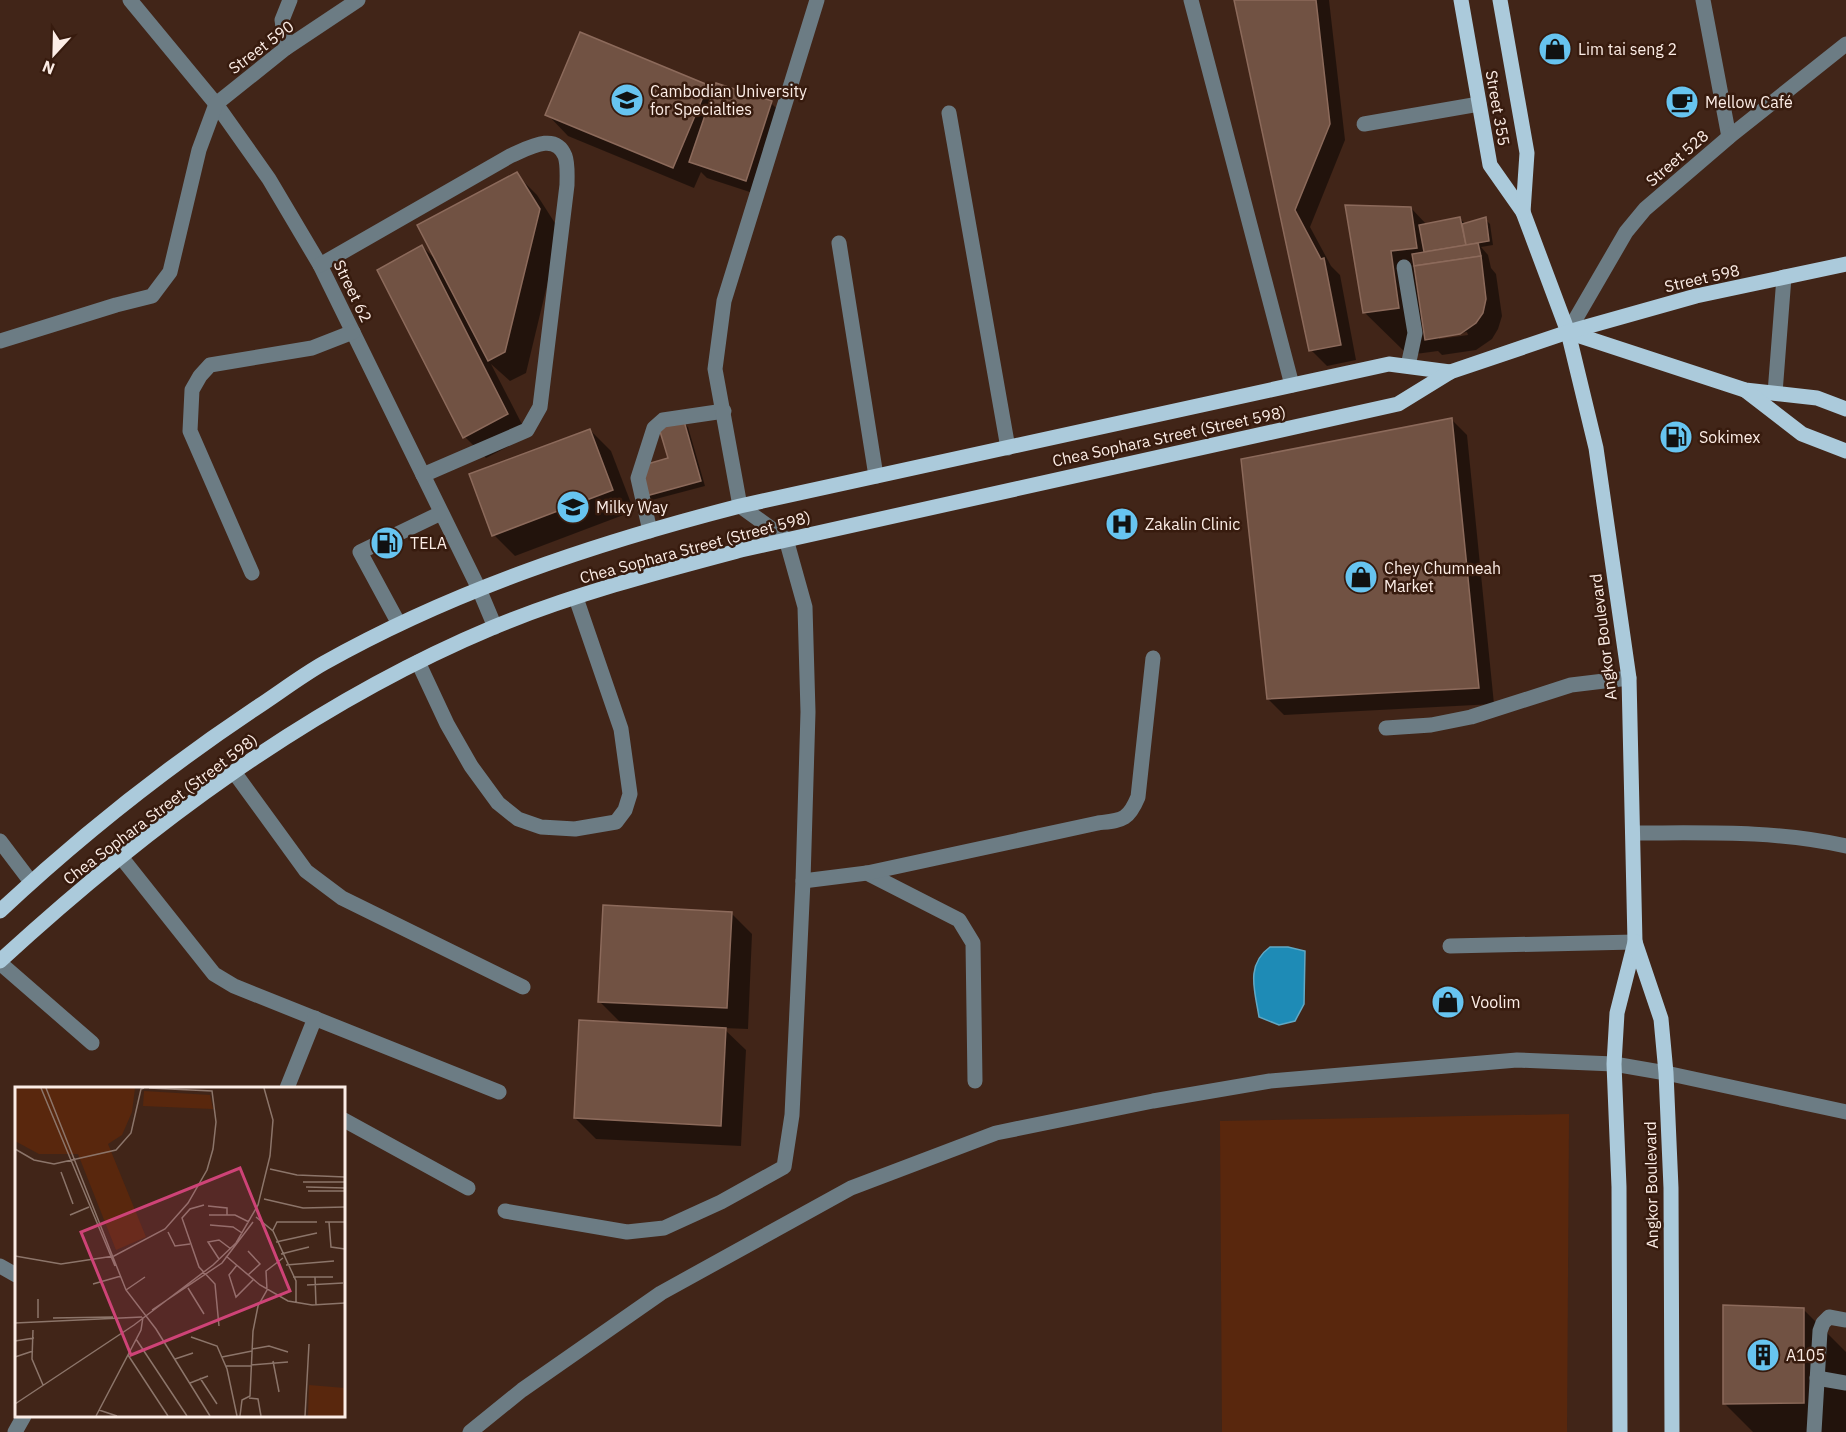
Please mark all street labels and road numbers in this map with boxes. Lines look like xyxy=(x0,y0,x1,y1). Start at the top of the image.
street label: Street 590 xyxy=(224,16,298,78)
street label: Street 355 xyxy=(1482,69,1514,147)
street label: Street 528 xyxy=(1642,125,1712,191)
street label: Street 62 xyxy=(329,257,377,325)
street label: Street 598 xyxy=(1662,260,1742,296)
street label: Chea Sophara Street (Street 598) xyxy=(1050,401,1288,471)
street label: Chea Sophara Street (Street 598) xyxy=(577,507,813,587)
street label: Angkor Boulevard xyxy=(1585,573,1621,701)
street label: Chea Sophara Street (Street 598) xyxy=(59,729,261,889)
street label: Angkor Boulevard xyxy=(1640,1121,1662,1249)

